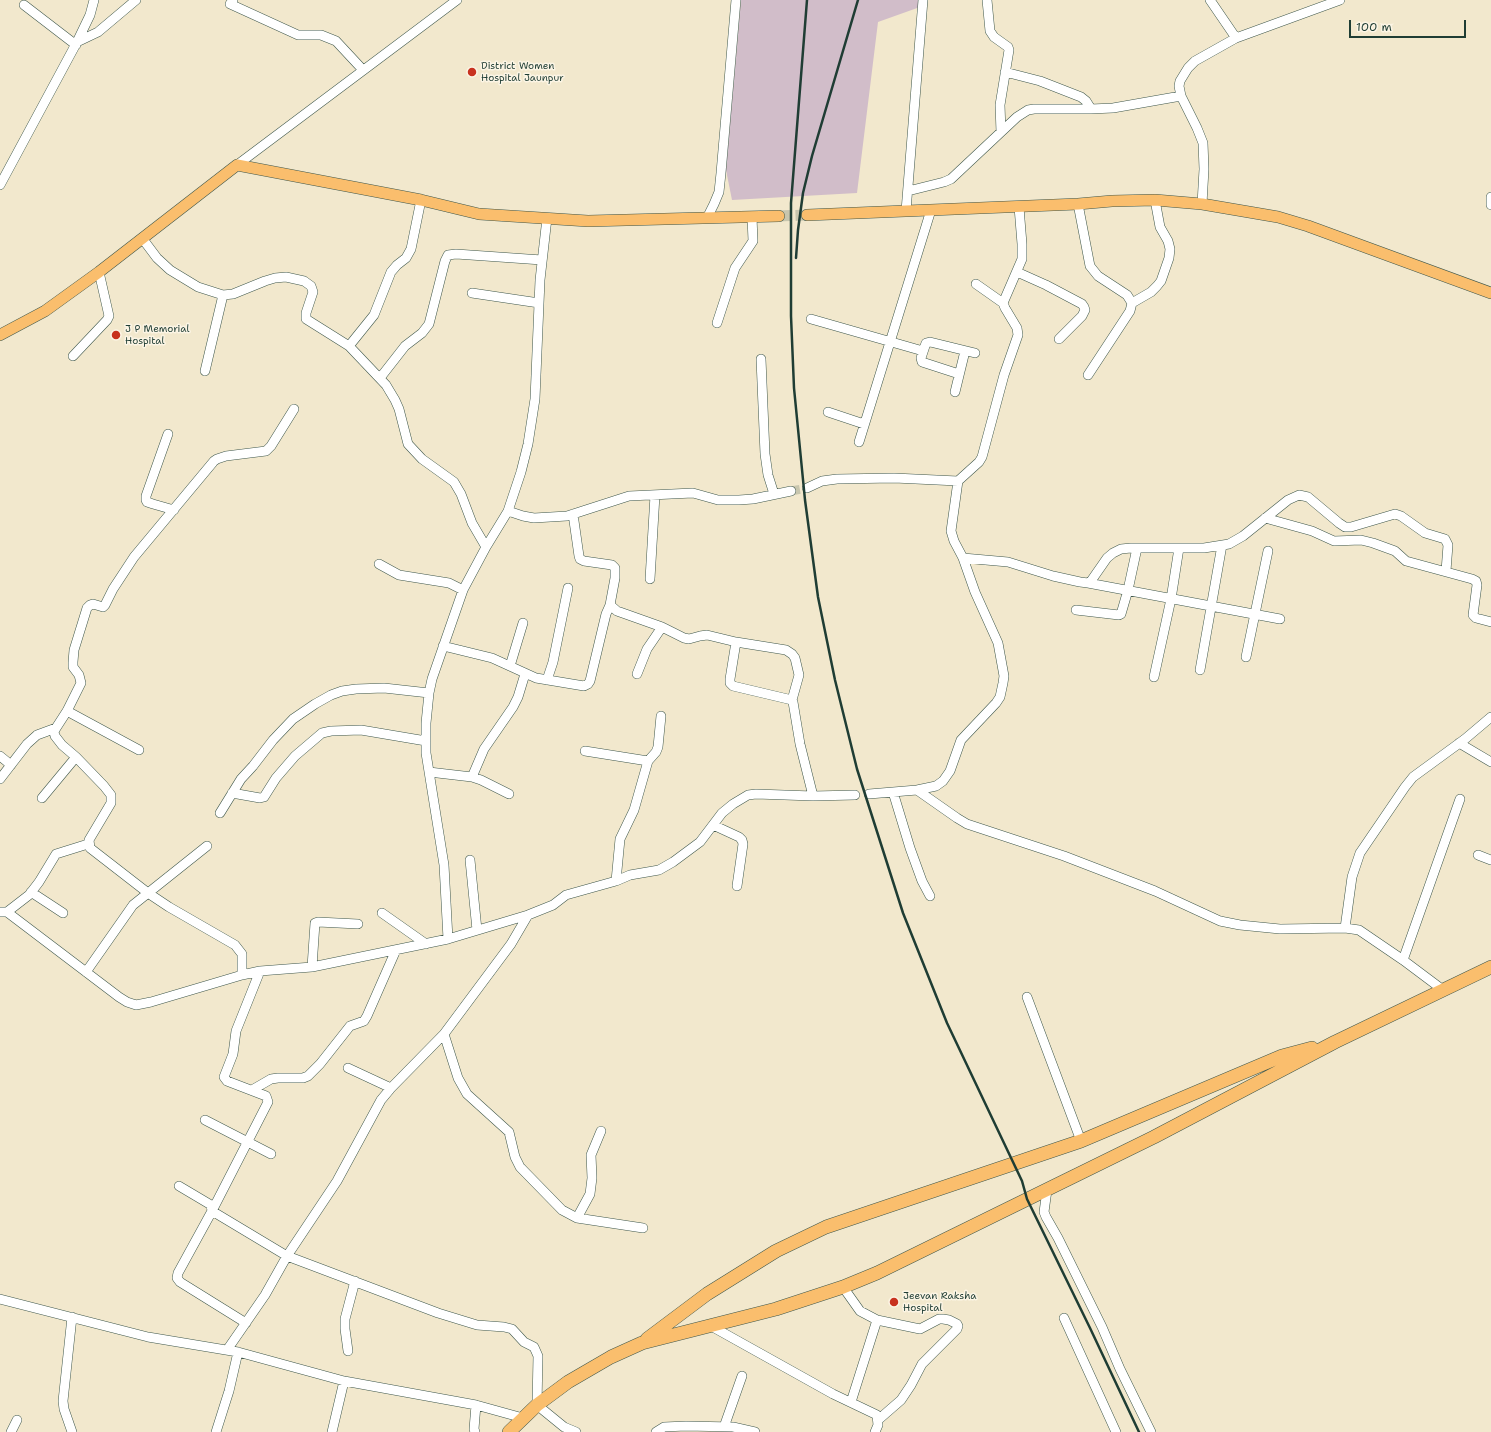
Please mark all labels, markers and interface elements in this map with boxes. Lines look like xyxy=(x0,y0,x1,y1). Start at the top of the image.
scale bar xyxy=(1351,12,1468,38)
text: 100 m xyxy=(1356,19,1392,35)
place label: District Women Hospital Jaunpur xyxy=(481,60,564,84)
marker: District Women Hospital Jaunpur xyxy=(466,66,478,78)
place label: J P Memorial Hospital xyxy=(125,323,189,346)
marker: J P Memorial Hospital xyxy=(110,329,122,341)
place label: Jeevan Raksha Hospital xyxy=(903,1290,976,1314)
marker: Jeevan Raksha Hospital xyxy=(888,1296,900,1308)

